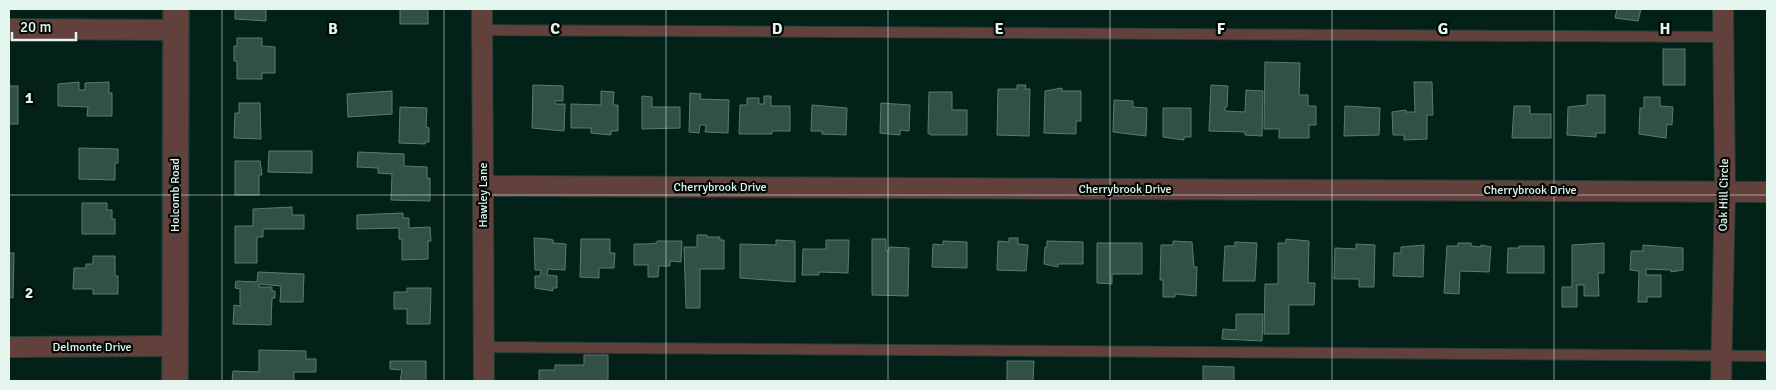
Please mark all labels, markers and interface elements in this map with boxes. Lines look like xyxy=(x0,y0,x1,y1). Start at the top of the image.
scale bar xyxy=(12,10,76,42)
text: 20 m xyxy=(20,18,51,36)
text: B xyxy=(328,19,338,39)
text: C xyxy=(550,19,560,39)
text: D xyxy=(772,19,783,39)
text: E xyxy=(994,19,1004,39)
text: F xyxy=(1217,19,1226,39)
text: G xyxy=(1438,19,1448,39)
text: H xyxy=(1660,19,1670,39)
text: 1 xyxy=(25,88,34,108)
street label: Holcomb Road xyxy=(168,158,183,232)
street label: Oak Hill Circle xyxy=(1716,158,1732,232)
street label: Hawley Lane xyxy=(476,163,491,228)
street label: Cherrybrook Drive xyxy=(673,180,767,195)
street label: Cherrybrook Drive xyxy=(1078,182,1172,197)
street label: Cherrybrook Drive xyxy=(1483,183,1577,198)
text: 2 xyxy=(25,283,33,303)
street label: Delmonte Drive xyxy=(52,340,132,355)

